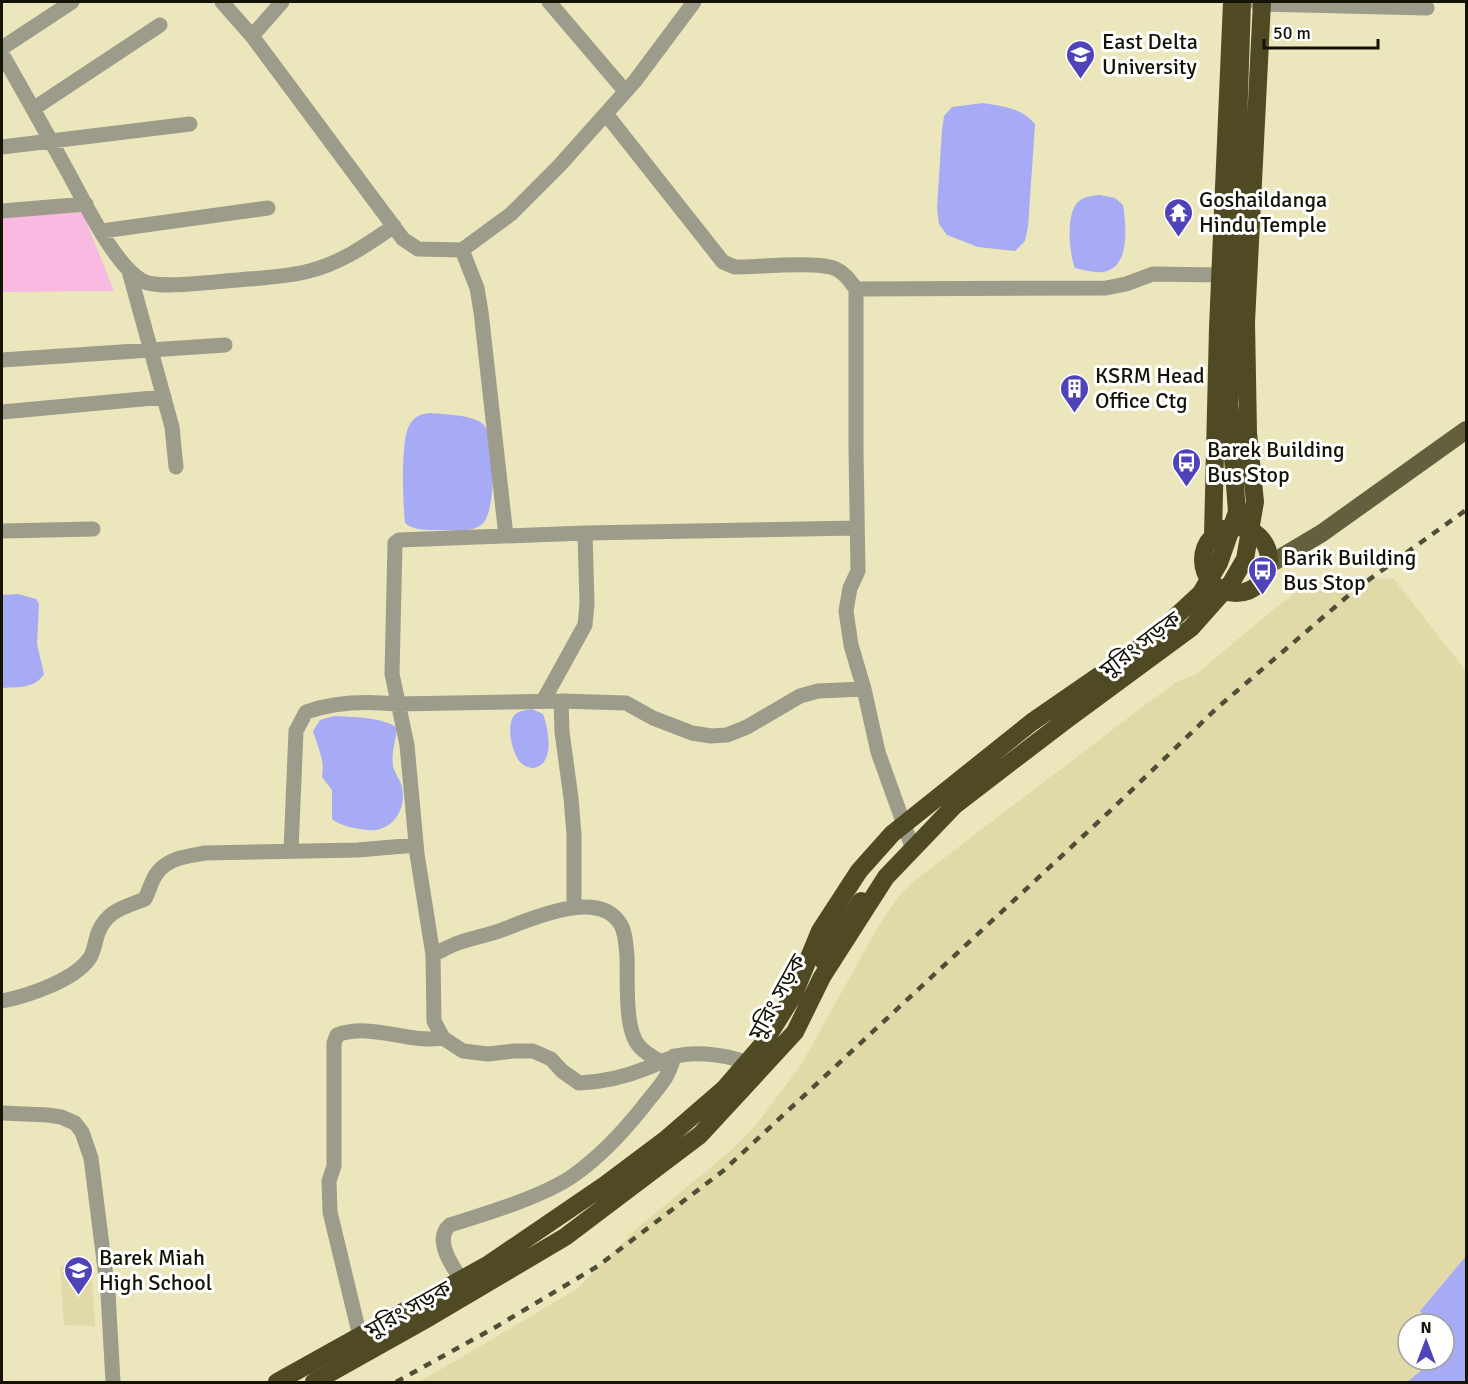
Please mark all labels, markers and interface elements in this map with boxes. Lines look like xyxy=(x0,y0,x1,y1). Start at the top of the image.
scale bar xyxy=(1264,12,1378,50)
text: 50 m xyxy=(1273,22,1311,44)
place label: East Delta University xyxy=(1102,28,1198,80)
school or university icon: East Delta University xyxy=(1065,38,1097,80)
place label: Goshaildanga Hindu Temple xyxy=(1199,186,1327,238)
temple icon: Goshaildanga Hindu Temple xyxy=(1162,196,1194,238)
place label: KSRM Head Office Ctg xyxy=(1095,362,1205,414)
building icon: KSRM Head Office Ctg xyxy=(1058,372,1090,414)
place label: Barek Building Bus Stop xyxy=(1207,436,1345,488)
bus stop icon: Barek Building Bus Stop xyxy=(1170,446,1202,488)
place label: Barik Building Bus Stop xyxy=(1283,544,1417,596)
bus stop icon: Barik Building Bus Stop xyxy=(1246,554,1278,596)
street label: মুরিং সড়ক xyxy=(1094,605,1186,684)
street label: মুরিং সড়ক xyxy=(742,949,812,1046)
place label: Barek Miah High School xyxy=(99,1244,212,1296)
school or university icon: Barek Miah High School xyxy=(62,1254,94,1296)
street label: মুরিং সড়ক xyxy=(359,1274,456,1344)
north arrow xyxy=(1396,1312,1456,1372)
text: N xyxy=(1420,1318,1432,1338)

